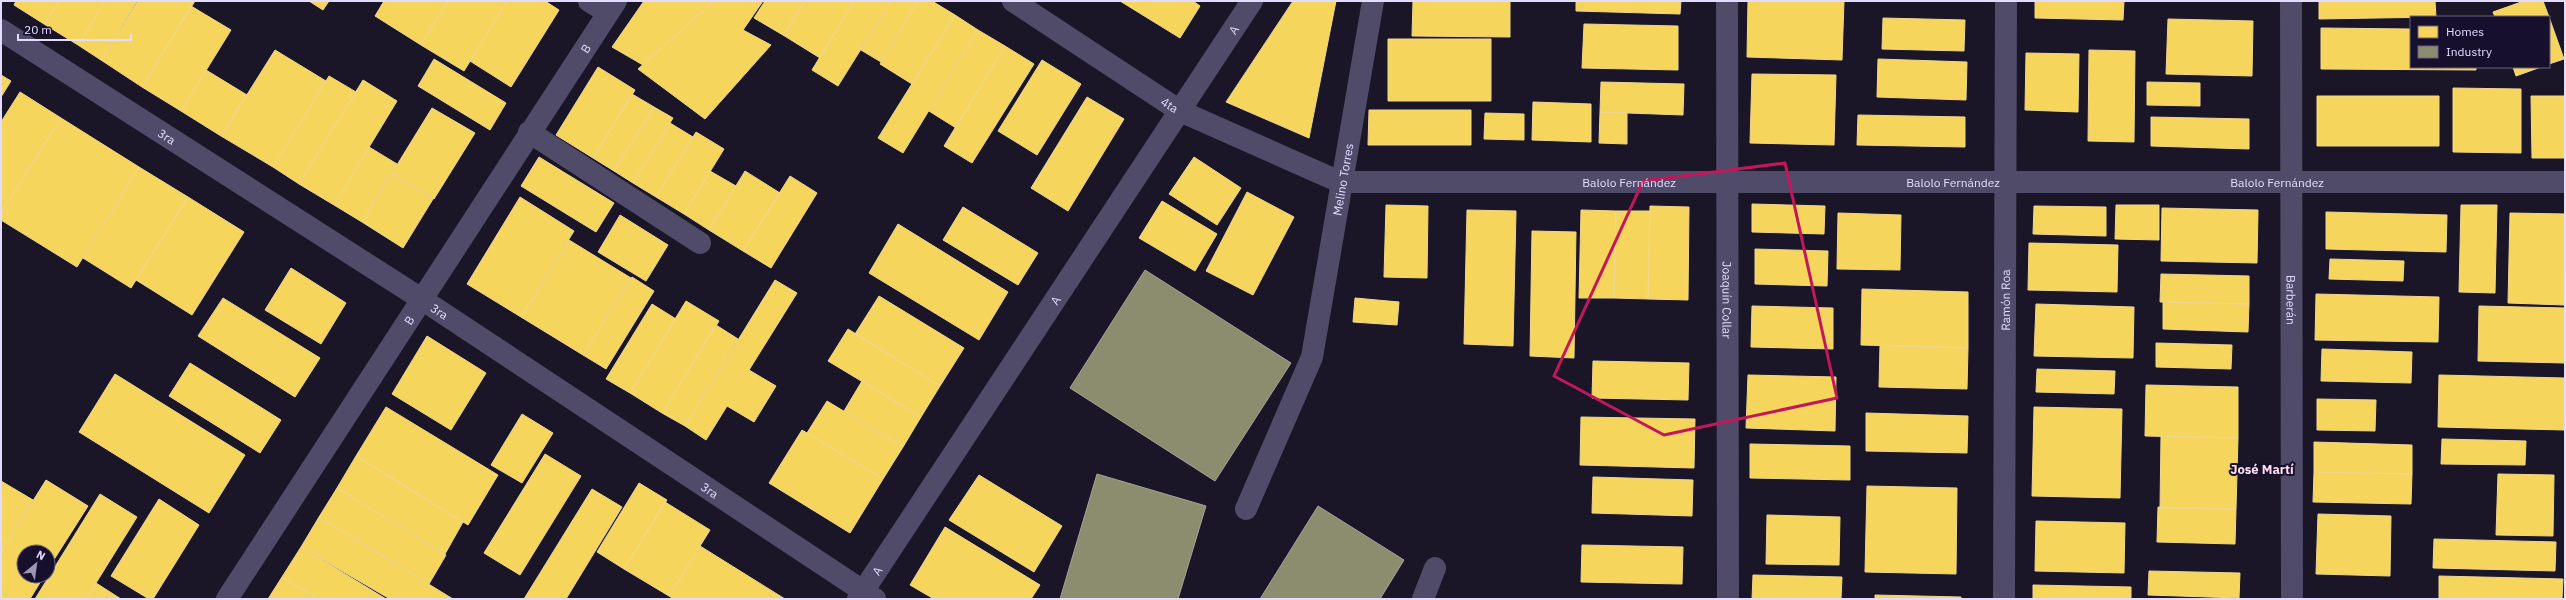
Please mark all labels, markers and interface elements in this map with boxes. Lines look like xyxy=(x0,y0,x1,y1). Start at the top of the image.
scale bar xyxy=(18,16,131,42)
legend xyxy=(2410,16,2550,68)
text: 20 m xyxy=(24,22,52,37)
street label: A xyxy=(1225,22,1242,37)
text: Homes xyxy=(2446,24,2484,39)
street label: B xyxy=(577,41,594,56)
text: Industry xyxy=(2446,44,2492,59)
street label: 4ta xyxy=(1158,93,1182,116)
street label: 3ra xyxy=(155,125,179,148)
street label: Melino Torres xyxy=(1329,142,1356,217)
street label: Balolo Fernández xyxy=(1582,175,1676,190)
street label: Balolo Fernández xyxy=(1906,175,2000,190)
street label: Balolo Fernández xyxy=(2230,175,2324,190)
street label: Joaquín Collar xyxy=(1720,261,1735,339)
street label: Ramón Roa xyxy=(1997,269,2013,331)
street label: Barberán xyxy=(2284,275,2299,325)
street label: A xyxy=(1047,292,1064,307)
street label: 3ra xyxy=(428,300,452,323)
street label: B xyxy=(400,312,417,327)
district label: José Martí xyxy=(2230,461,2294,478)
street label: 3ra xyxy=(698,479,722,501)
north arrow xyxy=(16,544,56,584)
text: N xyxy=(34,547,48,563)
street label: A xyxy=(868,563,885,578)

